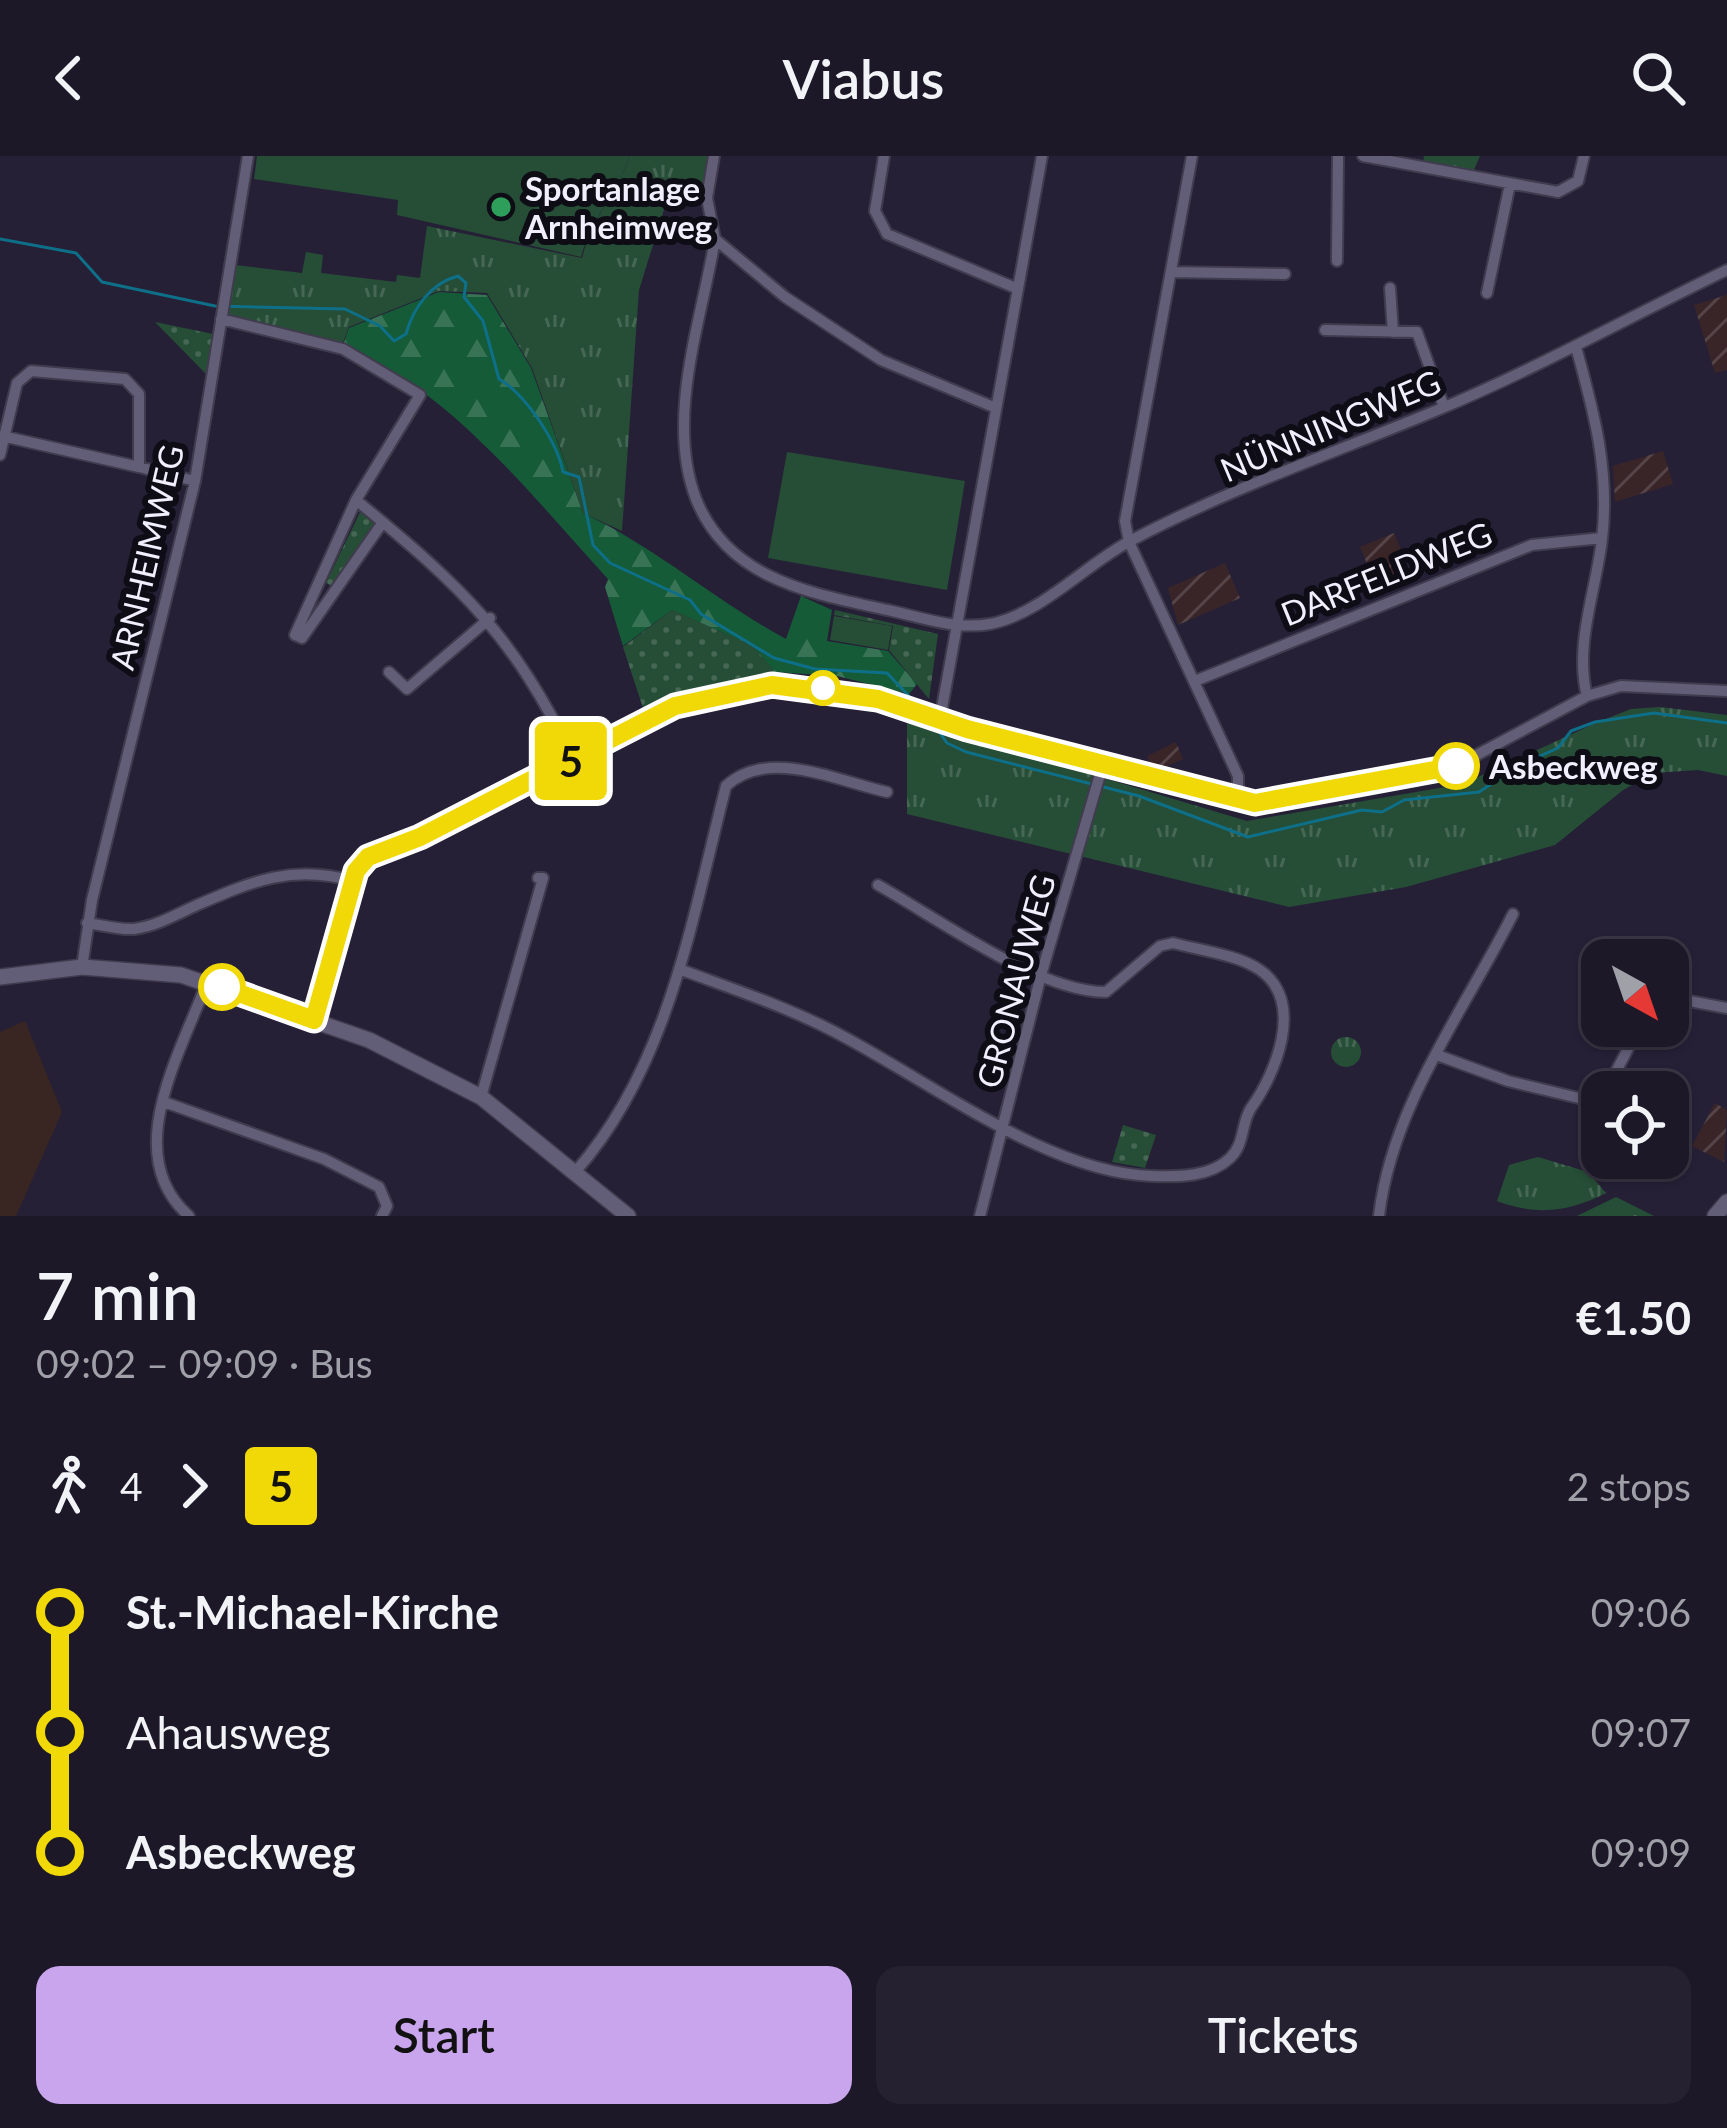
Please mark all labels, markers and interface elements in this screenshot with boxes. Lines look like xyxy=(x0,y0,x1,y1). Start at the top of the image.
icon: back xyxy=(36,45,102,111)
icon: search xyxy=(1625,45,1691,111)
text: Viabus xyxy=(783,46,944,111)
place label: Sportanlage Arnheimweg xyxy=(524,168,712,246)
marker: Sportanlage Arnheimweg xyxy=(488,194,514,220)
street label: NÜNNINGWEG xyxy=(1214,361,1446,489)
street label: ARNHEIMWEG xyxy=(101,441,191,673)
street label: DARFELDWEG xyxy=(1275,513,1497,633)
unlabelled marker xyxy=(807,672,839,704)
line badge: 5 xyxy=(532,722,610,800)
text: 5 xyxy=(559,736,583,786)
marker: Asbeckweg xyxy=(1434,744,1478,788)
place label: Asbeckweg xyxy=(1488,746,1658,786)
street label: GRONAUWEG xyxy=(967,870,1063,1092)
north arrow xyxy=(1581,939,1689,1047)
map controls xyxy=(1581,939,1689,1179)
unlabelled marker xyxy=(200,965,244,1009)
button: locate xyxy=(1581,1071,1689,1179)
text: 7 min xyxy=(36,1255,199,1334)
text: €1.50 xyxy=(1576,1291,1691,1345)
text: 09:02 – 09:09 · Bus xyxy=(36,1340,373,1386)
icon: walk xyxy=(36,1453,102,1519)
icon: forward xyxy=(161,1453,227,1519)
text: 5 xyxy=(269,1461,293,1511)
text: 4 xyxy=(120,1463,143,1509)
text: 2 stops xyxy=(1567,1463,1691,1509)
text: St.-Michael-Kirche xyxy=(126,1585,499,1639)
text: 09:06 xyxy=(1591,1589,1691,1635)
text: Ahausweg xyxy=(126,1705,331,1759)
text: 09:07 xyxy=(1591,1709,1691,1755)
text: Asbeckweg xyxy=(126,1825,356,1879)
text: 09:09 xyxy=(1591,1829,1691,1875)
button: Start xyxy=(36,1966,852,2104)
button: Tickets xyxy=(876,1966,1691,2104)

